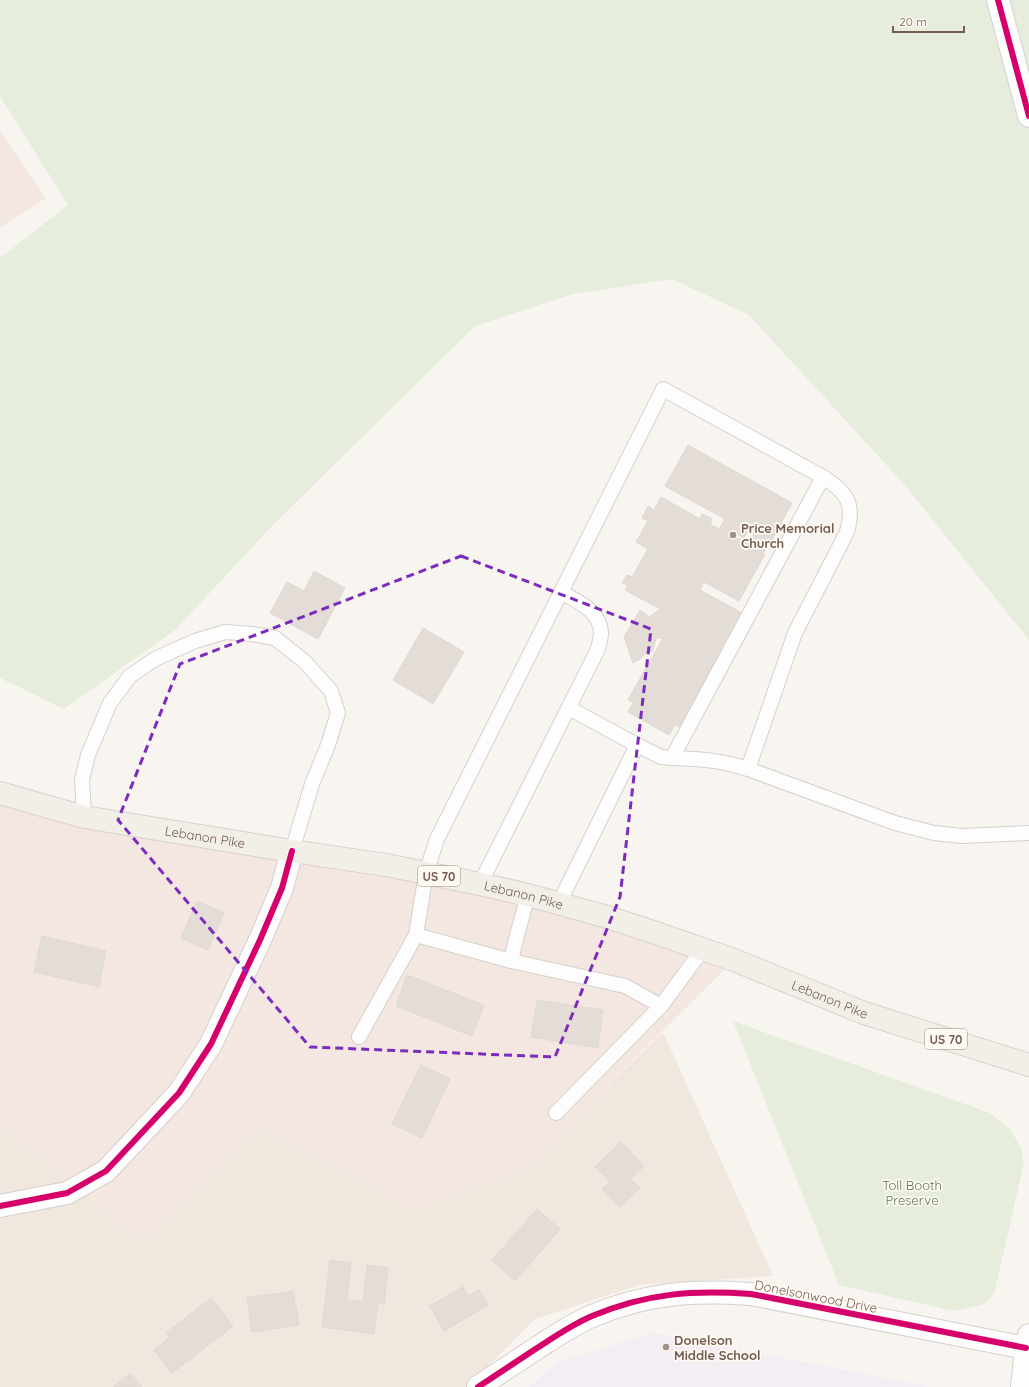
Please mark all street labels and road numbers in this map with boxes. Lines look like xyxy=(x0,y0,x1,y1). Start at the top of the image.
street label: Lebanon Pike xyxy=(164,822,246,851)
road number: US 70 xyxy=(418,866,460,886)
street label: Lebanon Pike xyxy=(482,877,565,912)
street label: Lebanon Pike xyxy=(789,976,870,1022)
road number: US 70 xyxy=(925,1029,967,1049)
street label: Donelsonwood Drive xyxy=(753,1276,879,1316)

